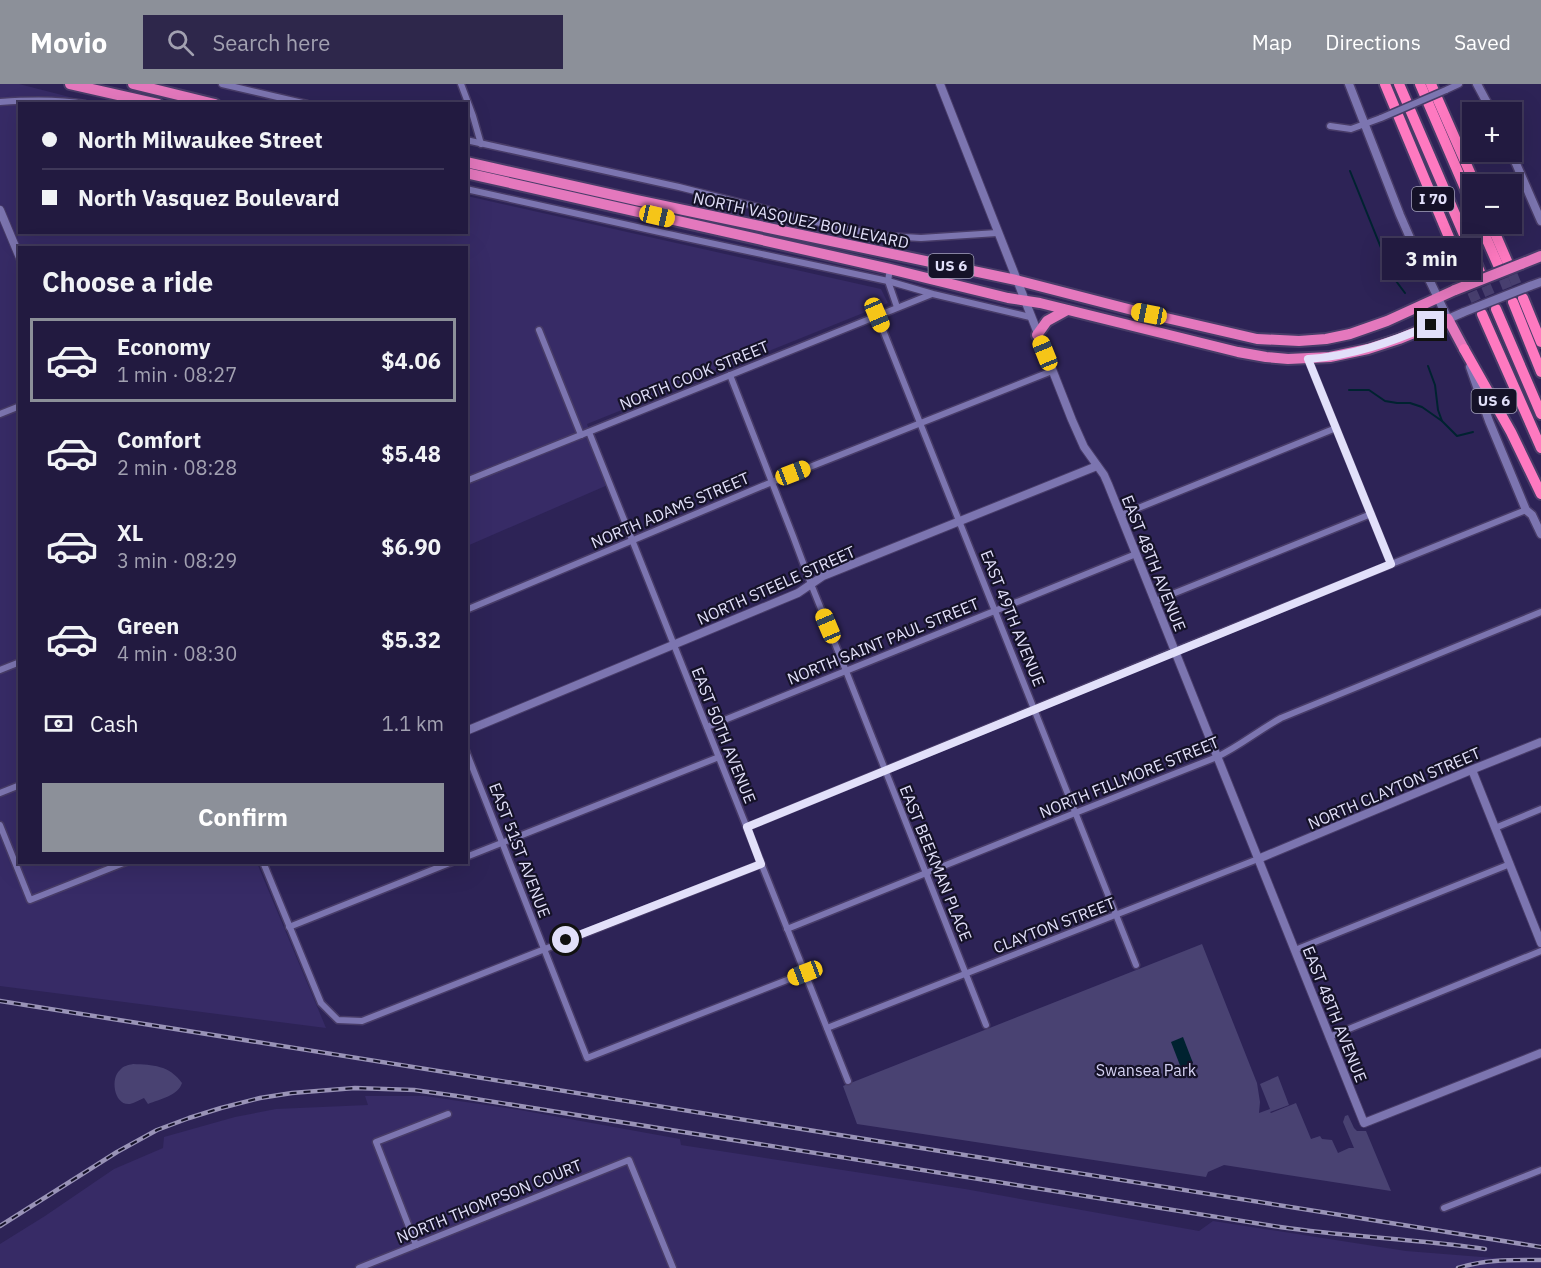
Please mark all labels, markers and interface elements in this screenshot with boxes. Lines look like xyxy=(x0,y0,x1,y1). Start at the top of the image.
search box xyxy=(143,15,563,69)
text: Movio xyxy=(30,24,107,61)
icon: search xyxy=(164,26,197,59)
text: Search here xyxy=(212,28,330,57)
text: Map xyxy=(1252,28,1292,56)
text: Directions xyxy=(1325,28,1421,56)
text: Saved xyxy=(1454,28,1511,56)
map controls xyxy=(1462,102,1522,234)
button: + xyxy=(1462,102,1522,162)
text: North Milwaukee Street xyxy=(78,125,323,154)
button: − xyxy=(1462,174,1522,234)
text: North Vasquez Boulevard xyxy=(78,183,340,212)
street label: NORTH VASQUEZ BOULEVARD xyxy=(691,187,911,253)
road number: I 70 xyxy=(1412,187,1454,211)
car xyxy=(637,203,677,229)
callout: 3 min xyxy=(1382,238,1480,280)
text: 3 min xyxy=(1405,245,1458,272)
road number: US 6 xyxy=(928,254,974,278)
text: Choose a ride xyxy=(42,264,213,299)
car xyxy=(862,295,892,335)
car xyxy=(1130,302,1168,326)
route end xyxy=(1417,311,1444,338)
text: Economy xyxy=(117,332,211,361)
icon: car xyxy=(45,333,99,387)
car xyxy=(1030,333,1060,373)
street label: NORTH COOK STREET xyxy=(616,336,772,414)
text: $4.06 xyxy=(381,346,441,375)
text: 1 min · 08:27 xyxy=(117,361,237,388)
road number: US 6 xyxy=(1472,389,1516,413)
text: Comfort xyxy=(117,425,201,454)
icon: car xyxy=(45,426,99,480)
text: $5.48 xyxy=(381,439,441,468)
text: 2 min · 08:28 xyxy=(117,454,237,481)
car xyxy=(773,458,813,488)
street label: NORTH ADAMS STREET xyxy=(588,468,752,552)
street label: EAST 48TH AVENUE xyxy=(1118,492,1190,634)
text: XL xyxy=(117,518,143,547)
icon: car xyxy=(45,519,99,573)
text: $6.90 xyxy=(381,532,441,561)
street label: NORTH STEELE STREET xyxy=(694,541,858,629)
text: 3 min · 08:29 xyxy=(117,547,237,574)
street label: EAST 49TH AVENUE xyxy=(977,547,1049,689)
street label: NORTH SAINT PAUL STREET xyxy=(784,593,982,689)
car xyxy=(813,606,843,646)
text: Green xyxy=(117,611,179,640)
icon: car xyxy=(45,612,99,666)
text: $5.32 xyxy=(381,625,441,654)
text: 4 min · 08:30 xyxy=(117,640,237,667)
street label: EAST 50TH AVENUE xyxy=(688,664,760,806)
icon: cash xyxy=(42,707,75,740)
text: Cash xyxy=(90,709,139,738)
text: 1.1 km xyxy=(382,710,444,737)
street label: NORTH FILLMORE STREET xyxy=(1036,732,1222,822)
street label: NORTH CLAYTON STREET xyxy=(1305,743,1483,833)
street label: EAST 51ST AVENUE xyxy=(485,780,555,920)
street label: EAST BEEKMAN PLACE xyxy=(896,782,976,944)
button: Confirm xyxy=(42,783,444,852)
street label: CLAYTON STREET xyxy=(990,893,1118,957)
route start xyxy=(552,926,579,953)
street label: EAST 48TH AVENUE xyxy=(1299,943,1371,1085)
car xyxy=(785,958,825,988)
park label: Swansea Park xyxy=(1096,1060,1197,1080)
street label: NORTH THOMPSON COURT xyxy=(394,1155,584,1247)

